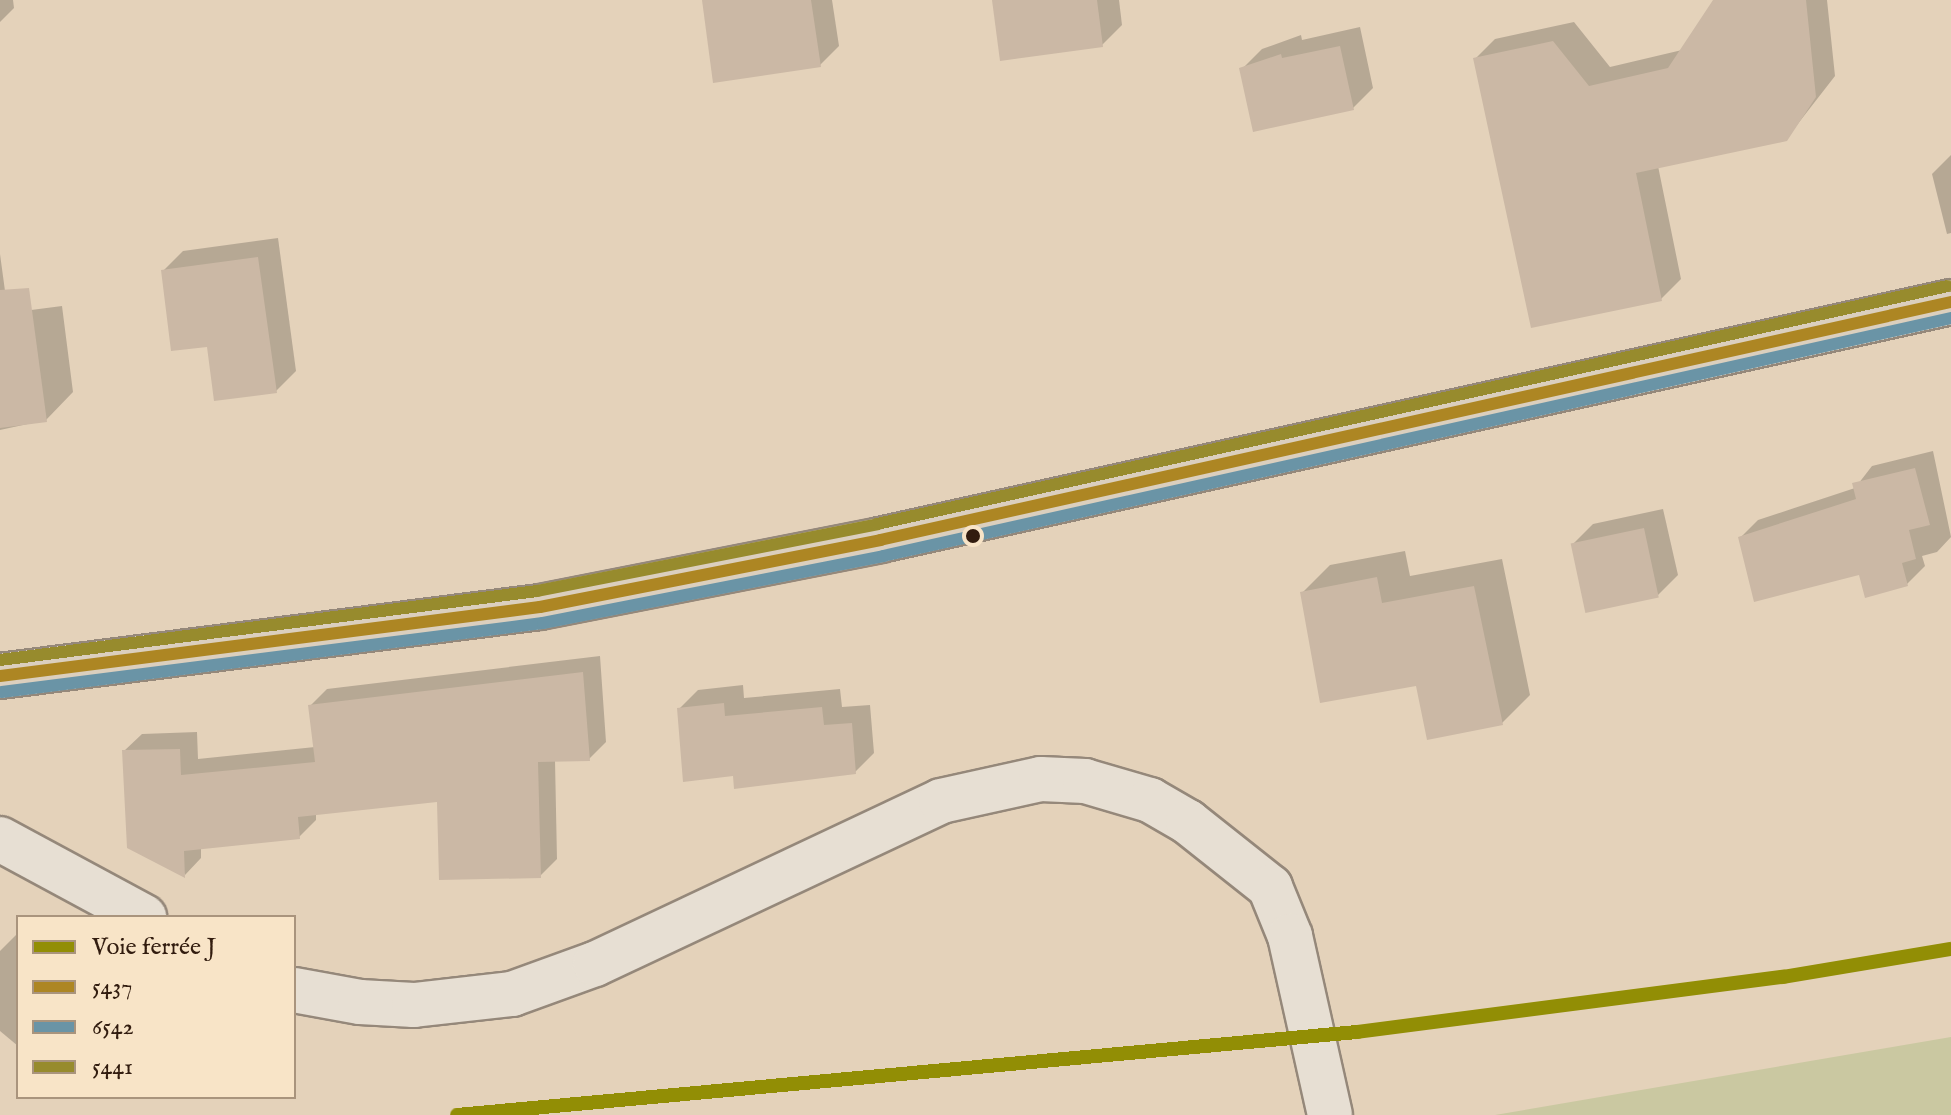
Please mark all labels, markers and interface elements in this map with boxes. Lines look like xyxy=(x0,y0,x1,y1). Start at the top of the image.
unlabelled marker xyxy=(965,528,981,544)
legend xyxy=(16,915,296,1099)
text: Voie ferrée J xyxy=(92,932,216,963)
text: 5437 xyxy=(92,972,133,1003)
text: 6542 xyxy=(92,1012,134,1043)
text: 5441 xyxy=(92,1052,133,1083)

